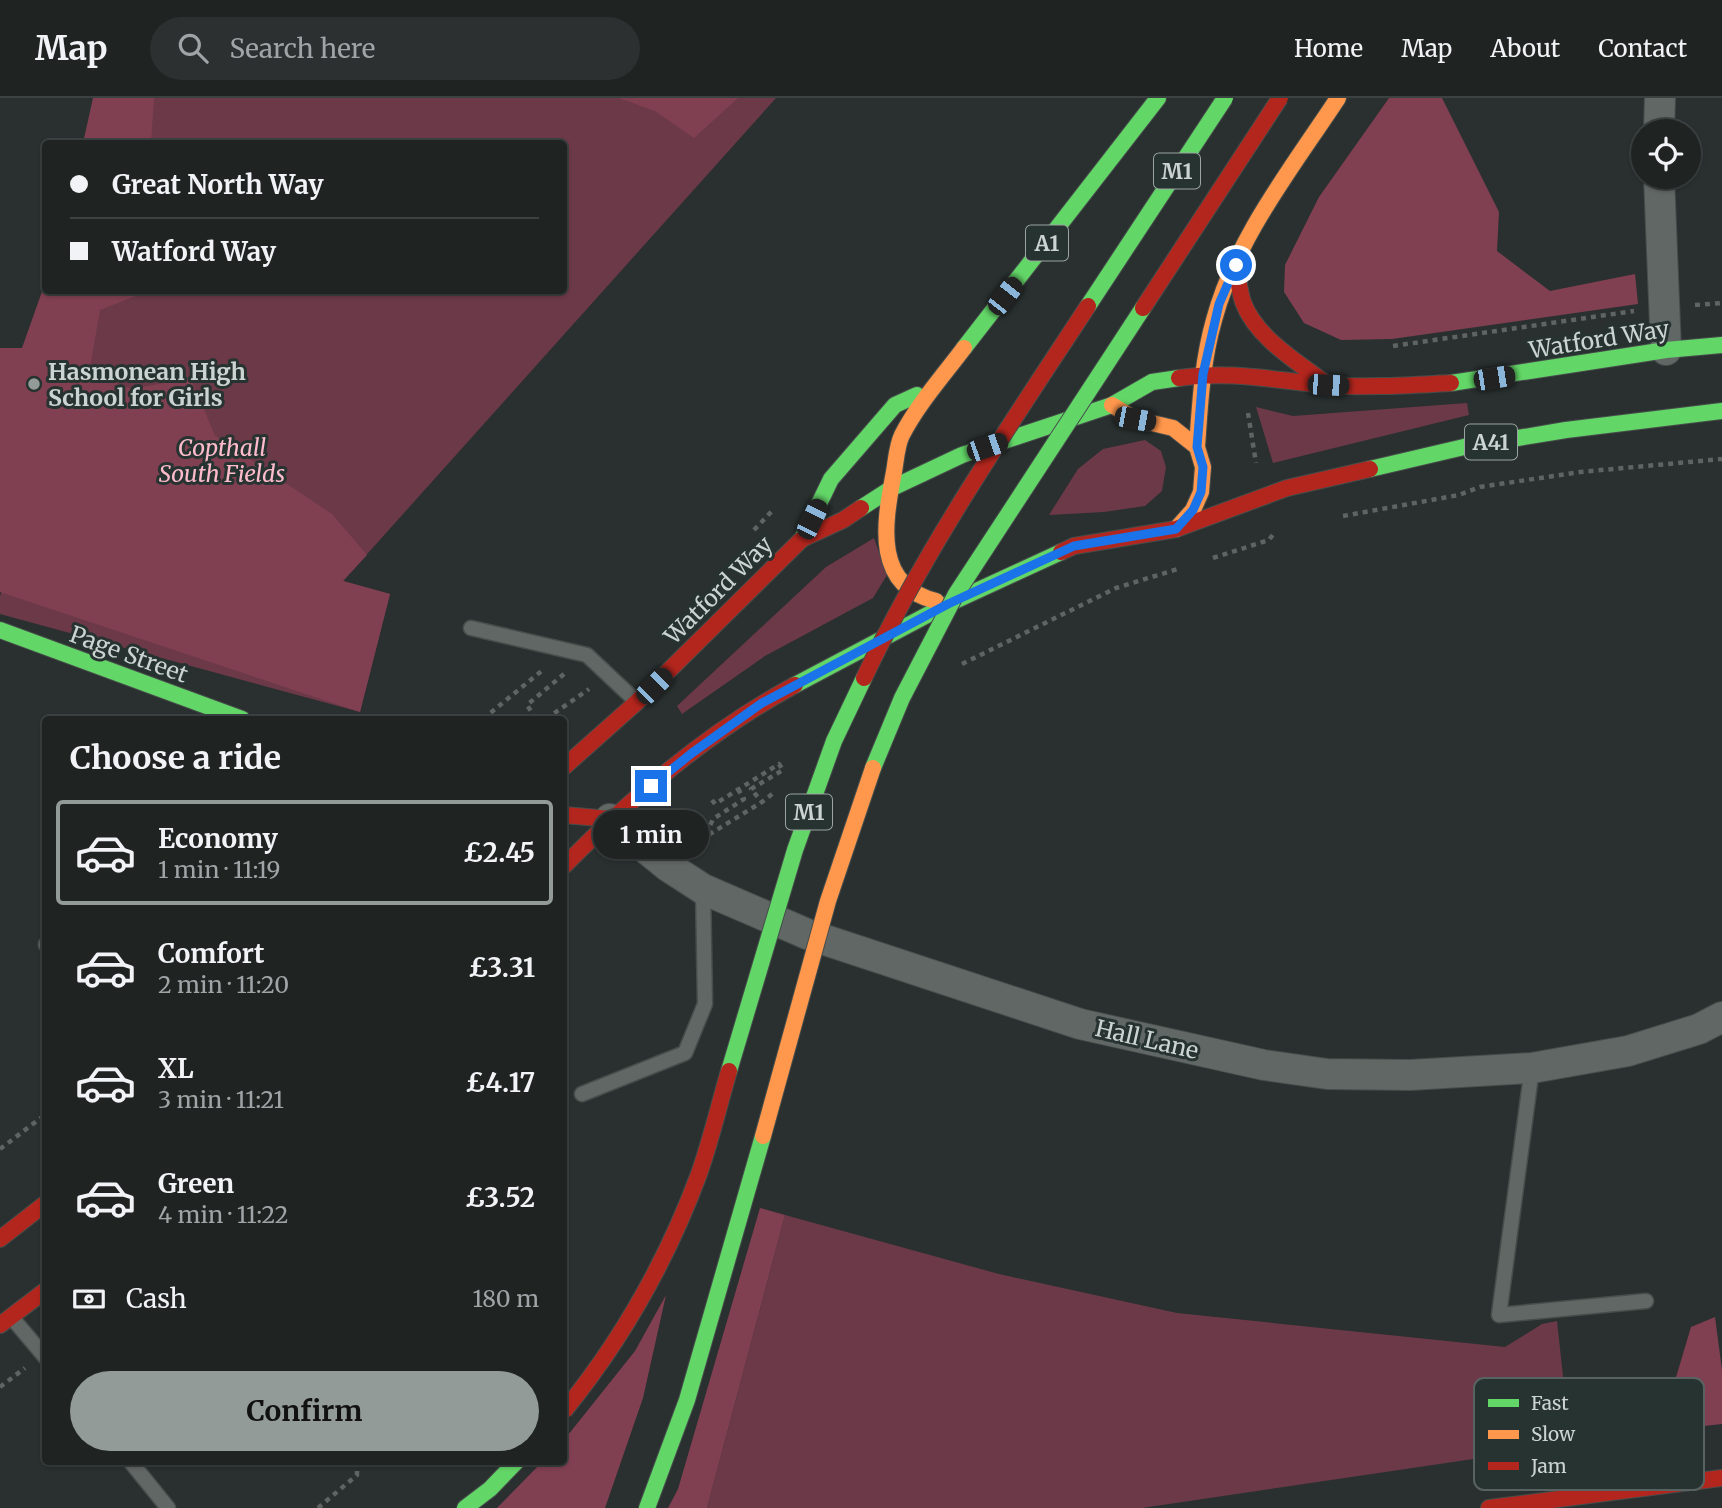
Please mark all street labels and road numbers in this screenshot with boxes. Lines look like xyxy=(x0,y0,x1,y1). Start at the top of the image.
road number: M1 xyxy=(1154,154,1200,188)
road number: A1 xyxy=(1026,226,1068,260)
street label: Watford Way xyxy=(1526,314,1672,365)
road number: A41 xyxy=(1465,424,1517,460)
street label: Watford Way xyxy=(657,529,779,651)
street label: Page Street xyxy=(66,619,192,689)
road number: M1 xyxy=(786,794,832,830)
street label: Hall Lane xyxy=(1093,1013,1201,1065)

